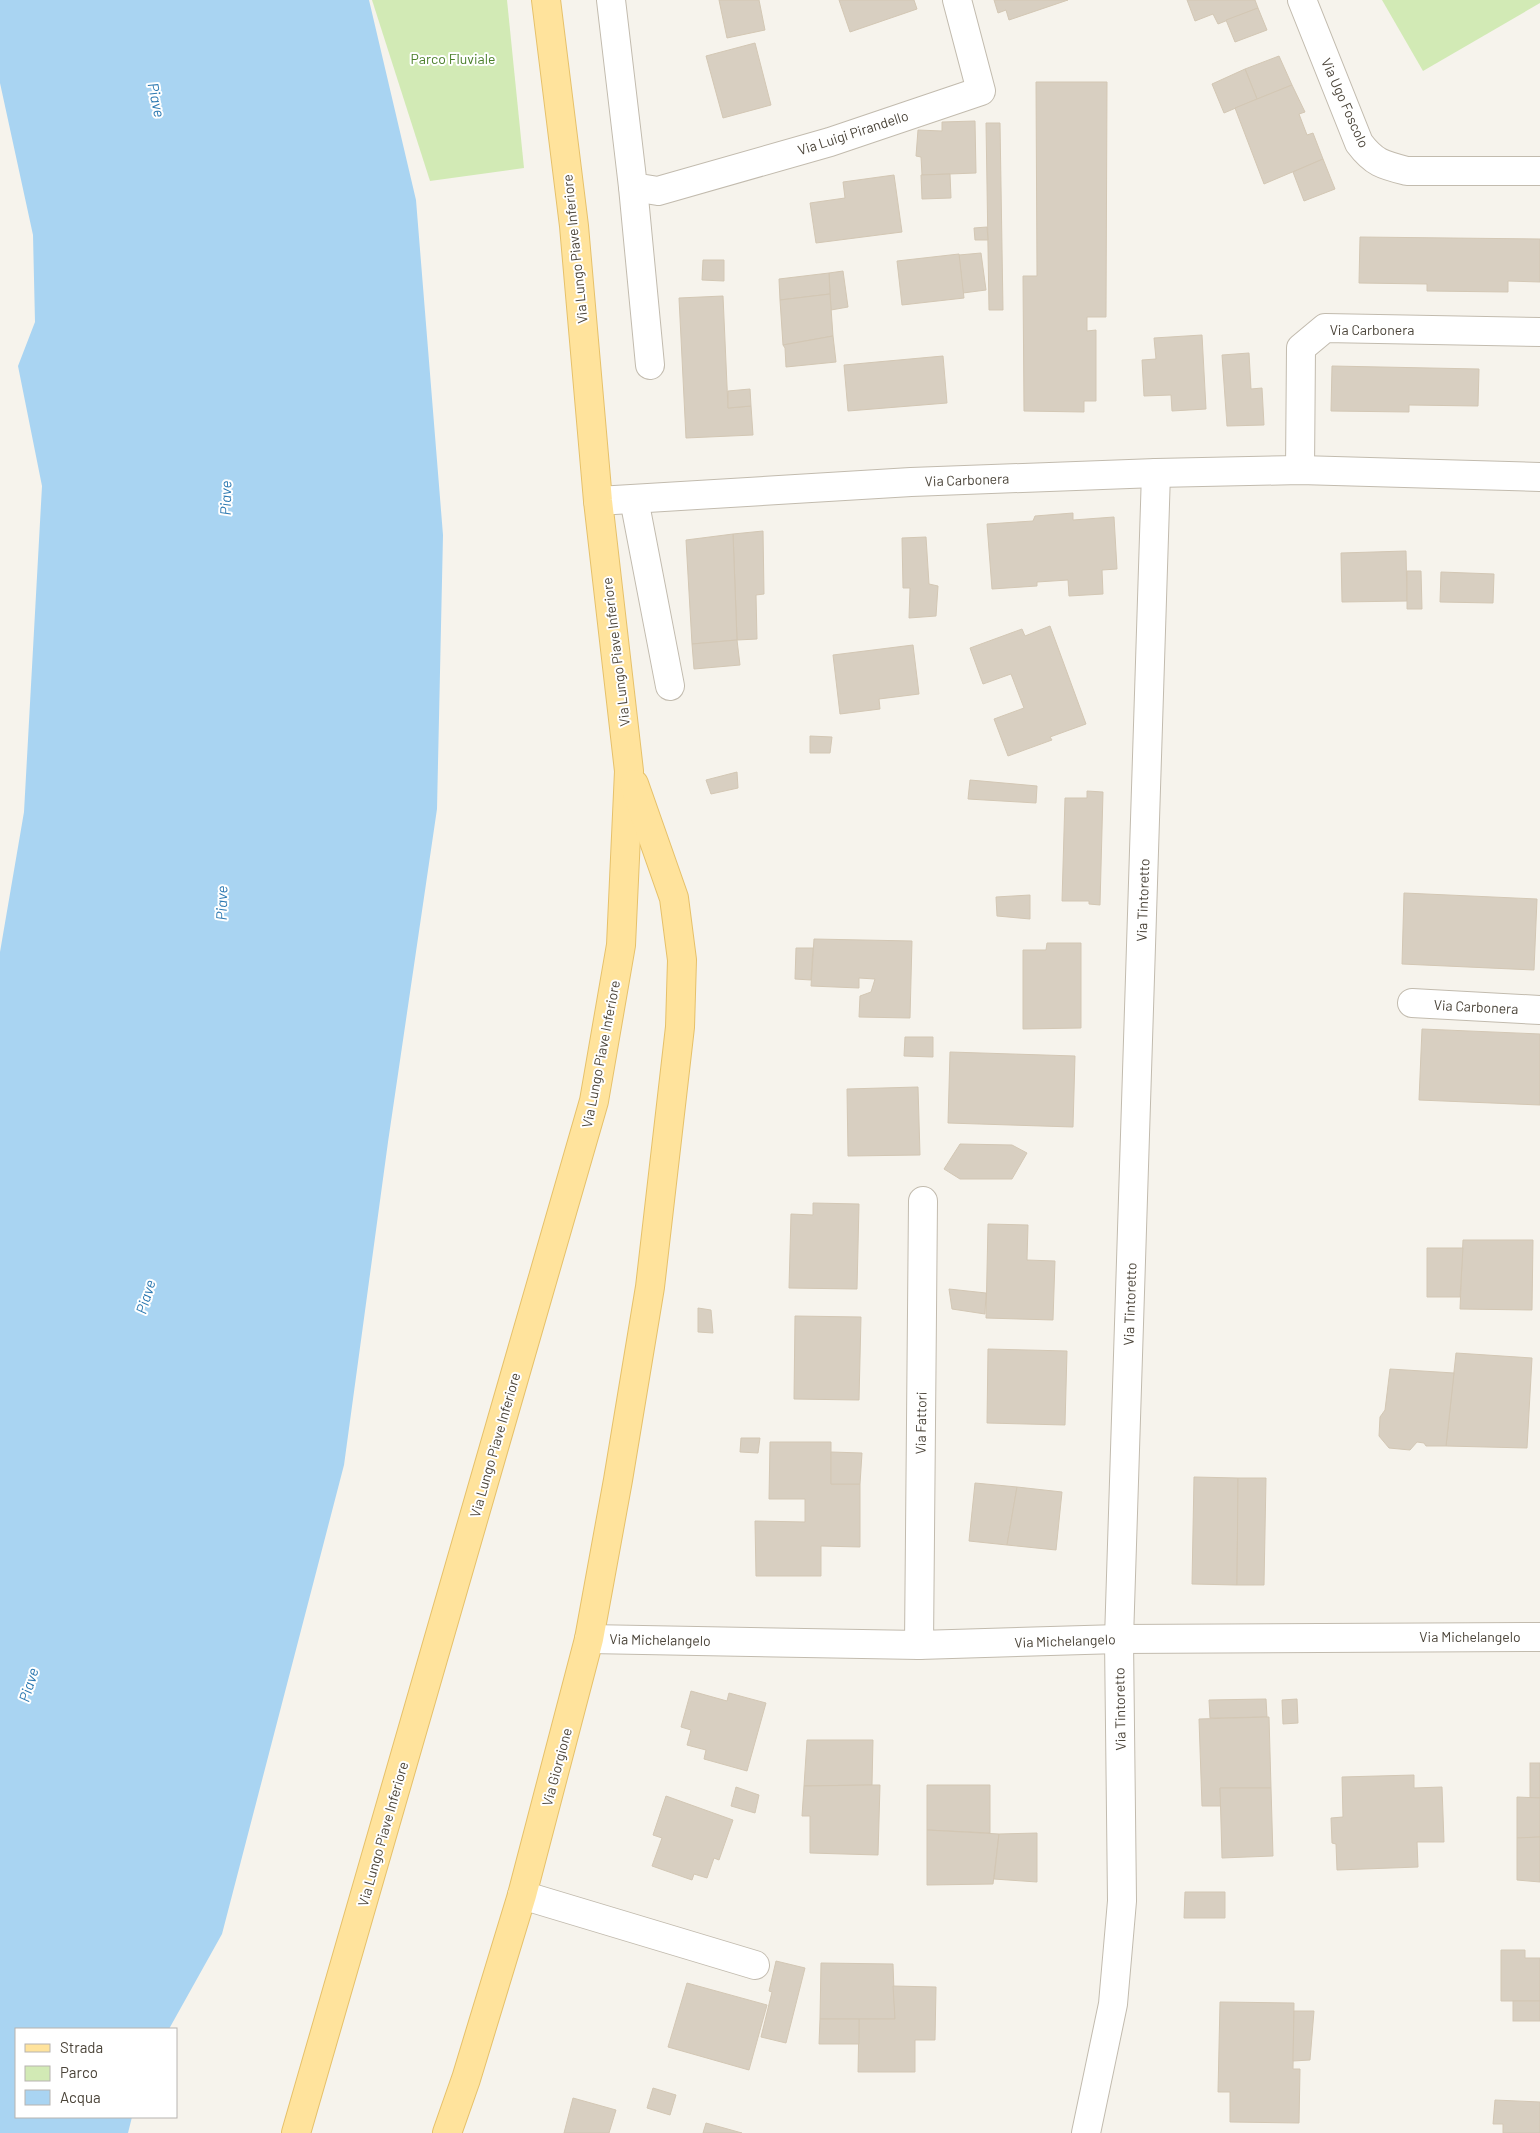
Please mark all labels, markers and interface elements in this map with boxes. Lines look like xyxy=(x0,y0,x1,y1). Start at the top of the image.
park label: Parco Fluviale xyxy=(411,50,495,67)
street label: Via Ugo Foscolo xyxy=(1318,55,1373,150)
water label: Piave xyxy=(145,81,169,119)
street label: Via Luigi Pirandello xyxy=(795,107,910,158)
street label: Via Lungo Piave Inferiore xyxy=(558,174,591,325)
street label: Via Carbonera xyxy=(1330,321,1414,338)
street label: Via Carbonera xyxy=(924,470,1010,489)
water label: Piave xyxy=(216,480,234,515)
street label: Via Lungo Piave Inferiore xyxy=(598,577,633,728)
street label: Via Tintoretto xyxy=(1133,858,1152,942)
water label: Piave xyxy=(212,885,230,920)
street label: Via Lungo Piave Inferiore xyxy=(578,979,623,1129)
street label: Via Carbonera xyxy=(1433,996,1519,1017)
street label: Via Tintoretto xyxy=(1120,1262,1139,1346)
water label: Piave xyxy=(131,1277,159,1316)
street label: Via Lungo Piave Inferiore xyxy=(466,1370,523,1519)
street label: Via Fattori xyxy=(911,1392,930,1454)
street label: Via Michelangelo xyxy=(1419,1628,1521,1645)
street label: Via Michelangelo xyxy=(609,1630,711,1649)
street label: Via Michelangelo xyxy=(1014,1630,1116,1651)
water label: Piave xyxy=(14,1665,42,1704)
street label: Via Tintoretto xyxy=(1110,1667,1129,1751)
street label: Via Giorgione xyxy=(538,1726,575,1808)
street label: Via Lungo Piave Inferiore xyxy=(354,1759,411,1908)
legend xyxy=(15,2028,178,2118)
text: Strada xyxy=(60,2038,103,2056)
text: Parco xyxy=(60,2063,98,2081)
text: Acqua xyxy=(60,2088,101,2106)

